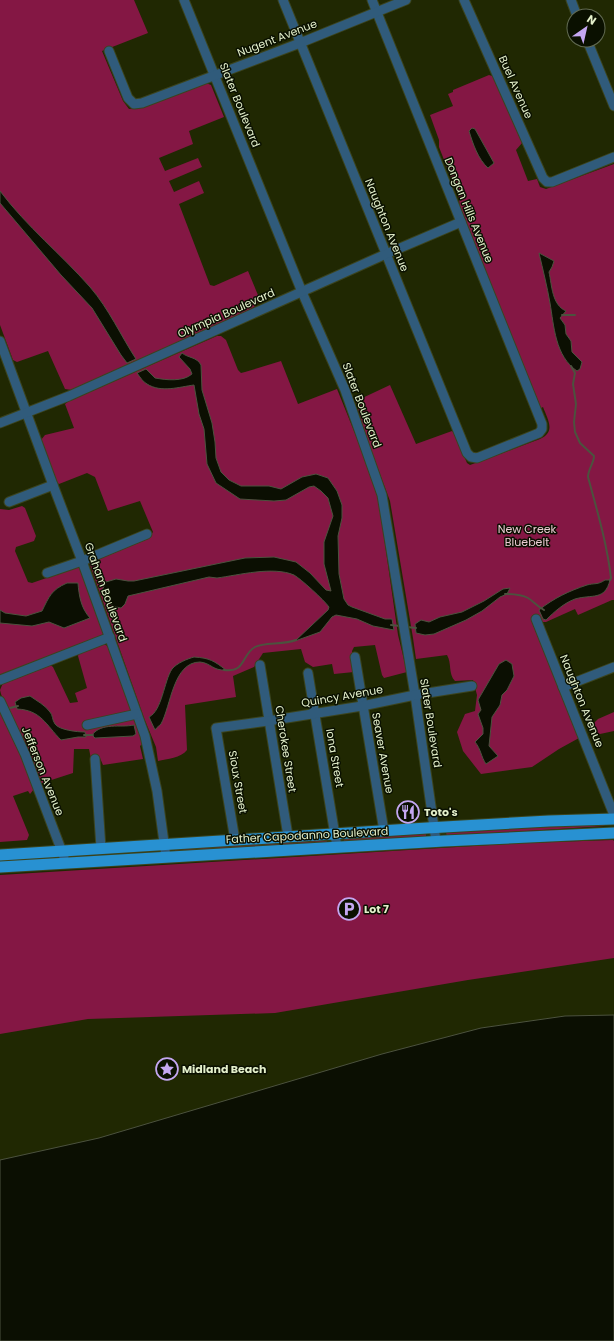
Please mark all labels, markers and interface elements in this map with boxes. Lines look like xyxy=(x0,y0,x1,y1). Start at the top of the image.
north arrow xyxy=(566,8,606,48)
text: N xyxy=(584,11,599,29)
street label: Nugent Avenue xyxy=(235,15,319,61)
street label: Buel Avenue xyxy=(495,53,537,121)
street label: Slater Boulevard xyxy=(216,60,264,150)
street label: Dongan Hills Avenue xyxy=(441,155,498,265)
street label: Naughton Avenue xyxy=(361,176,413,274)
street label: Olympia Boulevard xyxy=(175,284,277,342)
street label: Slater Boulevard xyxy=(338,360,386,450)
park label: New Creek Bluebelt xyxy=(498,521,557,550)
street label: Graham Boulevard xyxy=(81,540,131,644)
street label: Naughton Avenue xyxy=(556,652,608,750)
street label: Slater Boulevard xyxy=(416,677,446,769)
street label: Quincy Avenue xyxy=(300,681,384,711)
street label: Cherokee Street xyxy=(271,704,301,794)
street label: Seaver Avenue xyxy=(368,711,398,795)
street label: Jefferson Avenue xyxy=(18,724,68,818)
street label: Iona Street xyxy=(322,727,348,789)
street label: Sioux Street xyxy=(225,749,251,815)
restaurant icon: Toto's xyxy=(395,799,421,825)
place label: Toto's xyxy=(424,804,458,820)
street label: Father Capodanno Boulevard xyxy=(225,823,389,847)
parking icon: Lot 7 xyxy=(336,896,362,922)
place label: Lot 7 xyxy=(364,901,389,917)
place icon: Midland Beach xyxy=(154,1056,180,1082)
place label: Midland Beach xyxy=(182,1061,266,1077)

